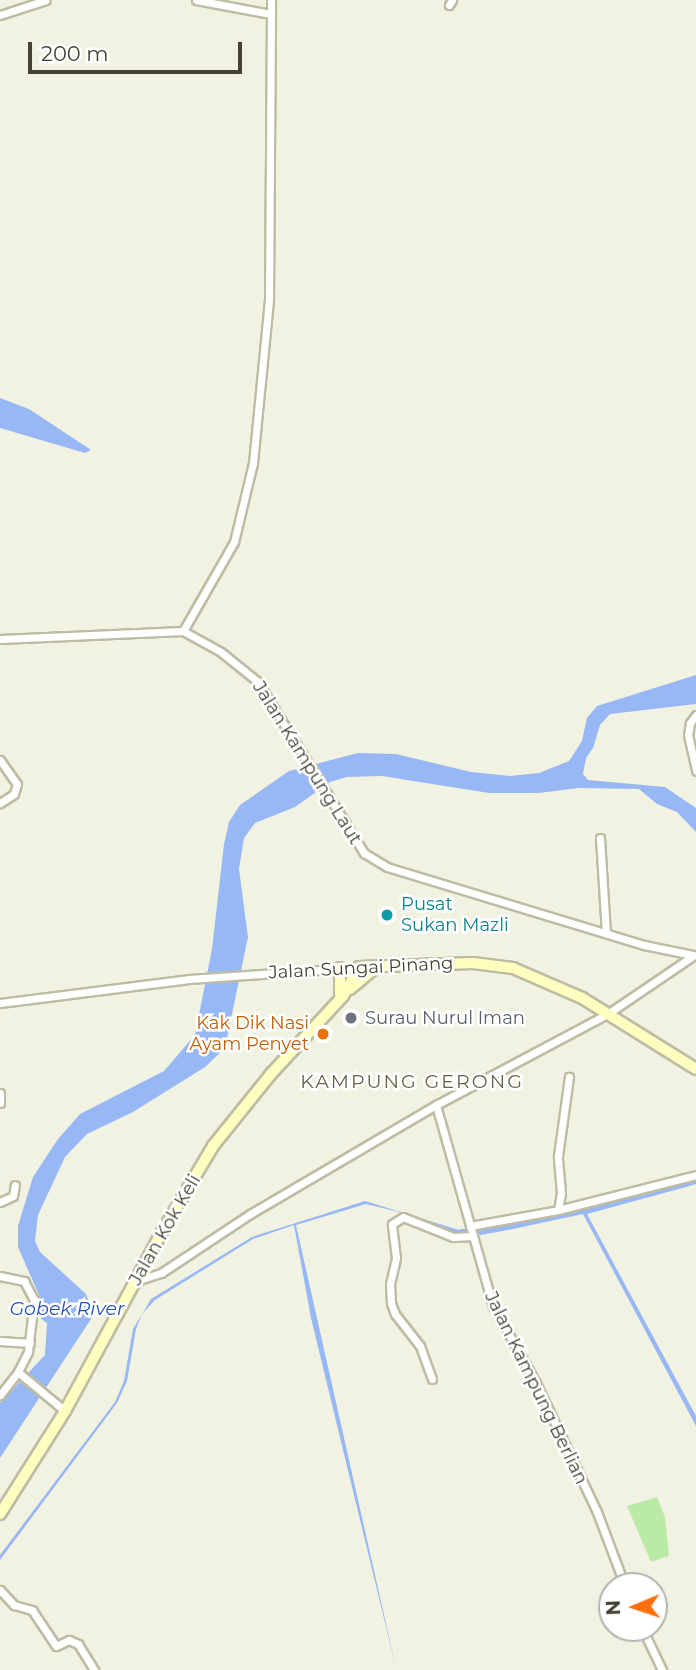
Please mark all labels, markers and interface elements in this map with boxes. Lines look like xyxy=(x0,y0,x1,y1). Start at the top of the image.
scale bar xyxy=(32,28,245,72)
text: 200 m xyxy=(41,41,108,66)
street label: Jalan Kampung Laut xyxy=(248,677,366,849)
place label: Pusat Sukan Mazli xyxy=(401,894,509,936)
marker: Pusat Sukan Mazli xyxy=(379,907,395,923)
street label: Jalan Sungai Pinang xyxy=(268,952,454,984)
place label: Surau Nurul Iman xyxy=(365,1007,525,1029)
marker: Surau Nurul Iman xyxy=(343,1010,359,1026)
place label: Kak Dik Nasi Ayam Penyet xyxy=(190,1013,309,1056)
marker: Kak Dik Nasi Ayam Penyet xyxy=(315,1026,331,1042)
district label: KAMPUNG GERONG xyxy=(302,1071,522,1093)
street label: Jalan Kok Keli xyxy=(125,1171,205,1289)
street label: Jalan Kampung Berlian xyxy=(480,1288,592,1488)
water label: Gobek River xyxy=(9,1298,125,1320)
north arrow xyxy=(598,1572,668,1642)
text: N xyxy=(602,1600,625,1616)

